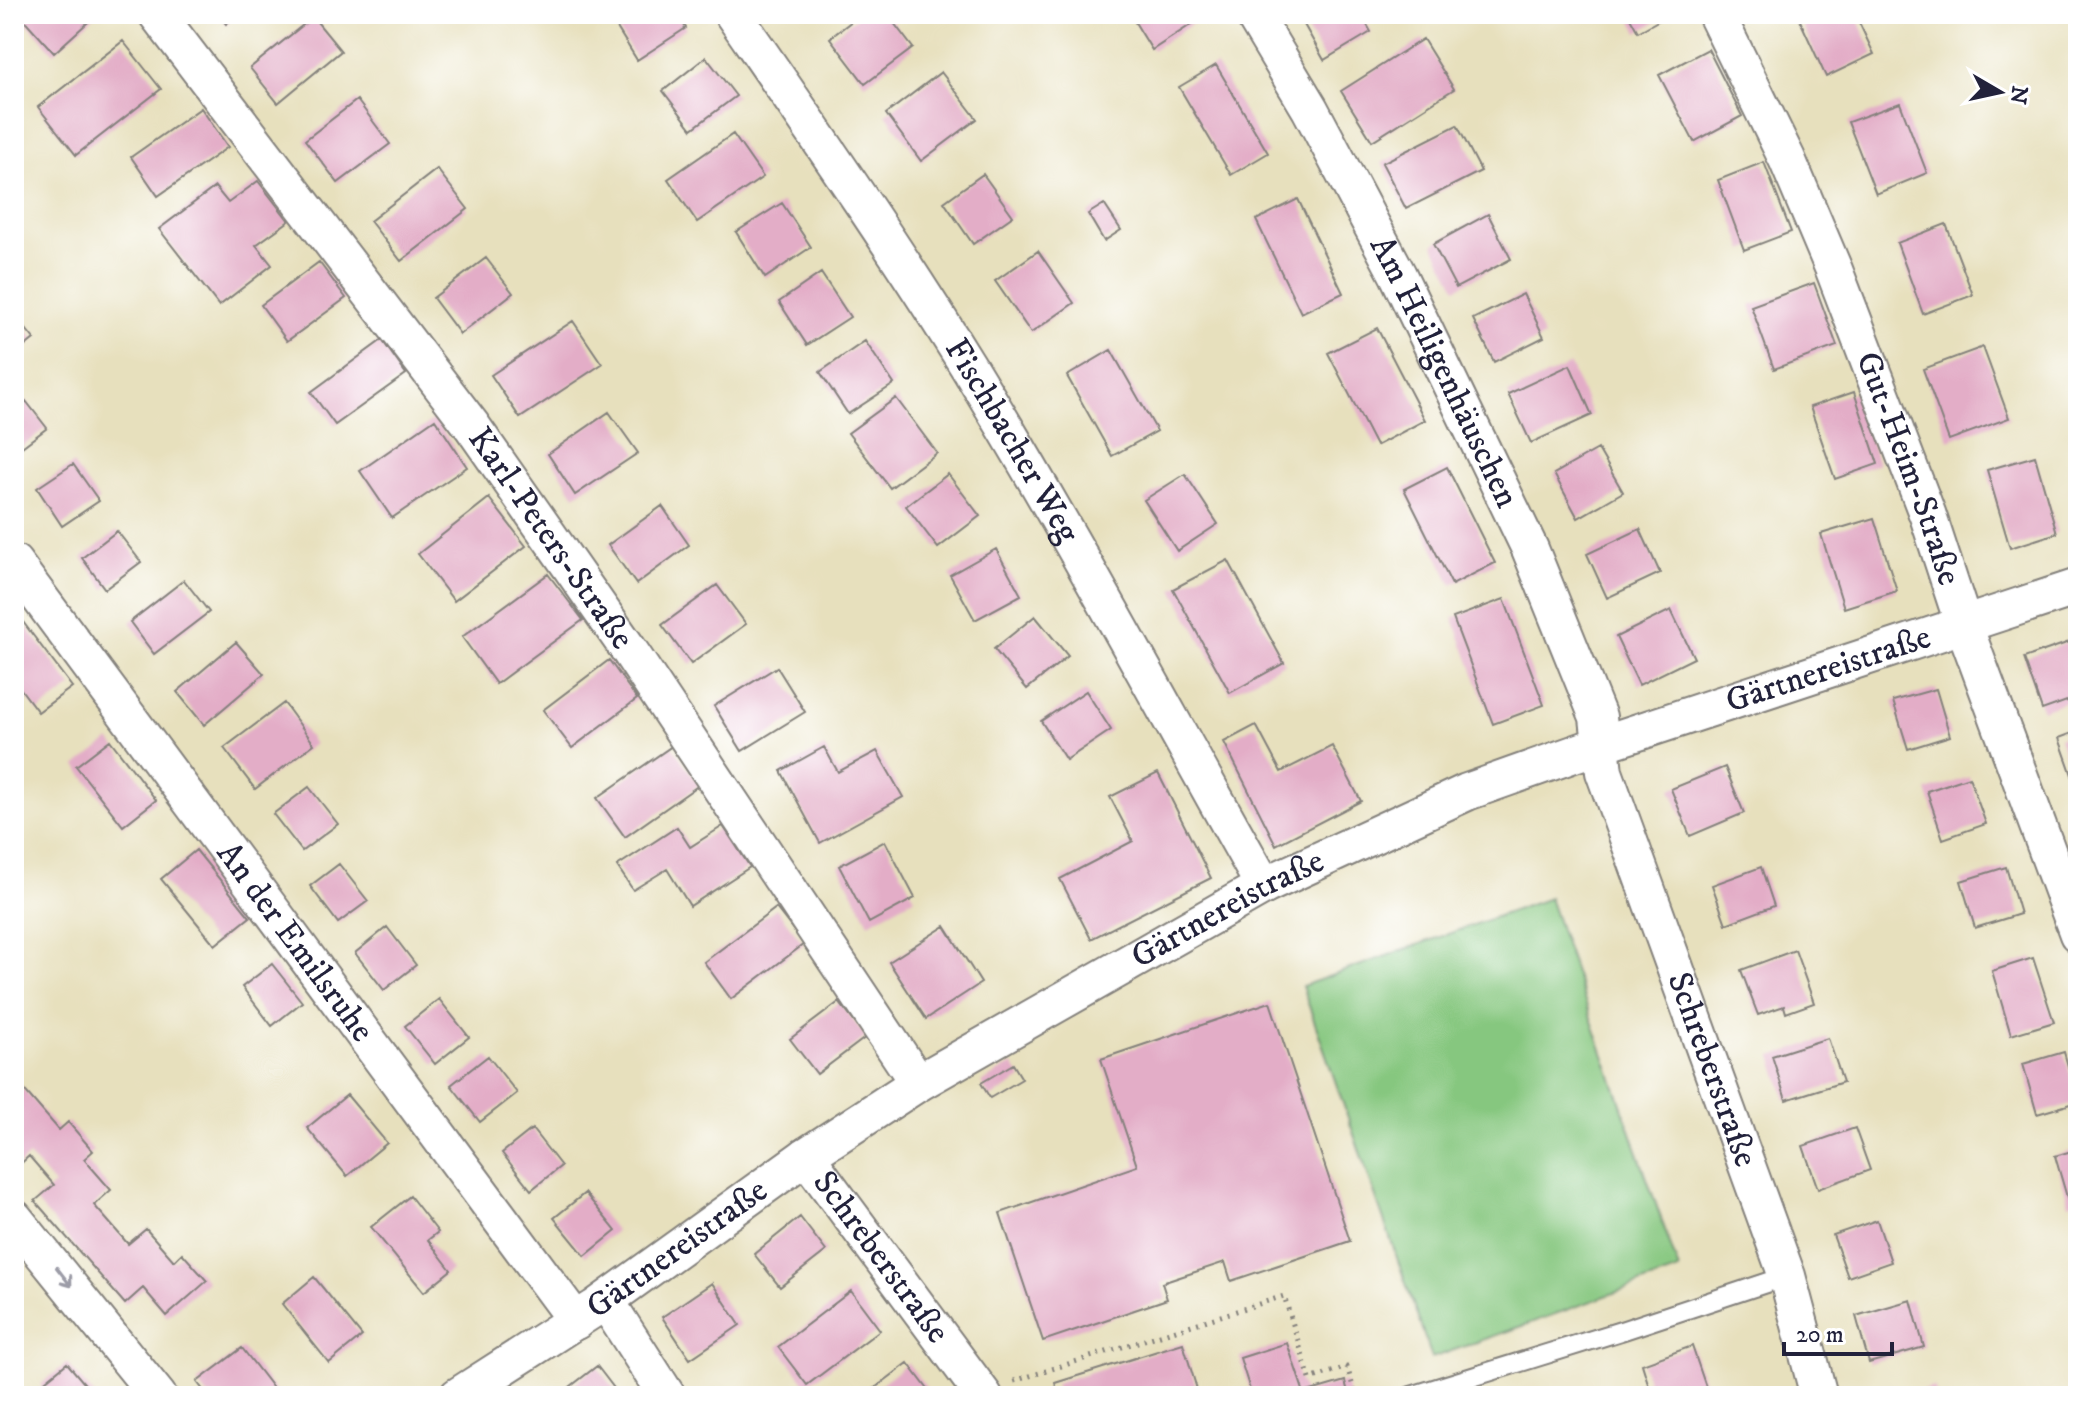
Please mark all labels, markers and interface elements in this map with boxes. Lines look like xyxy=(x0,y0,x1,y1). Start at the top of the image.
north arrow xyxy=(1960,52,2040,132)
text: N xyxy=(2004,84,2033,106)
street label: Am Heiligenhäuschen xyxy=(1360,229,1528,515)
street label: Fischbacher Weg xyxy=(935,331,1089,551)
street label: Gut-Heim-Straße xyxy=(1846,346,1970,590)
street label: Karl-Peters-Straße xyxy=(459,419,643,658)
street label: Gärtnereistraße xyxy=(1721,616,1936,723)
street label: An der Emilsruhe xyxy=(207,834,383,1050)
street label: Gärtnereistraße xyxy=(1124,840,1331,978)
street label: Schreberstraße xyxy=(1658,967,1767,1173)
street label: Schreberstraße xyxy=(804,1163,959,1352)
street label: Gärtnereistraße xyxy=(578,1170,776,1328)
one-way arrow xyxy=(55,1266,73,1287)
scale bar xyxy=(1784,1306,1892,1356)
text: 20 m xyxy=(1796,1320,1844,1350)

